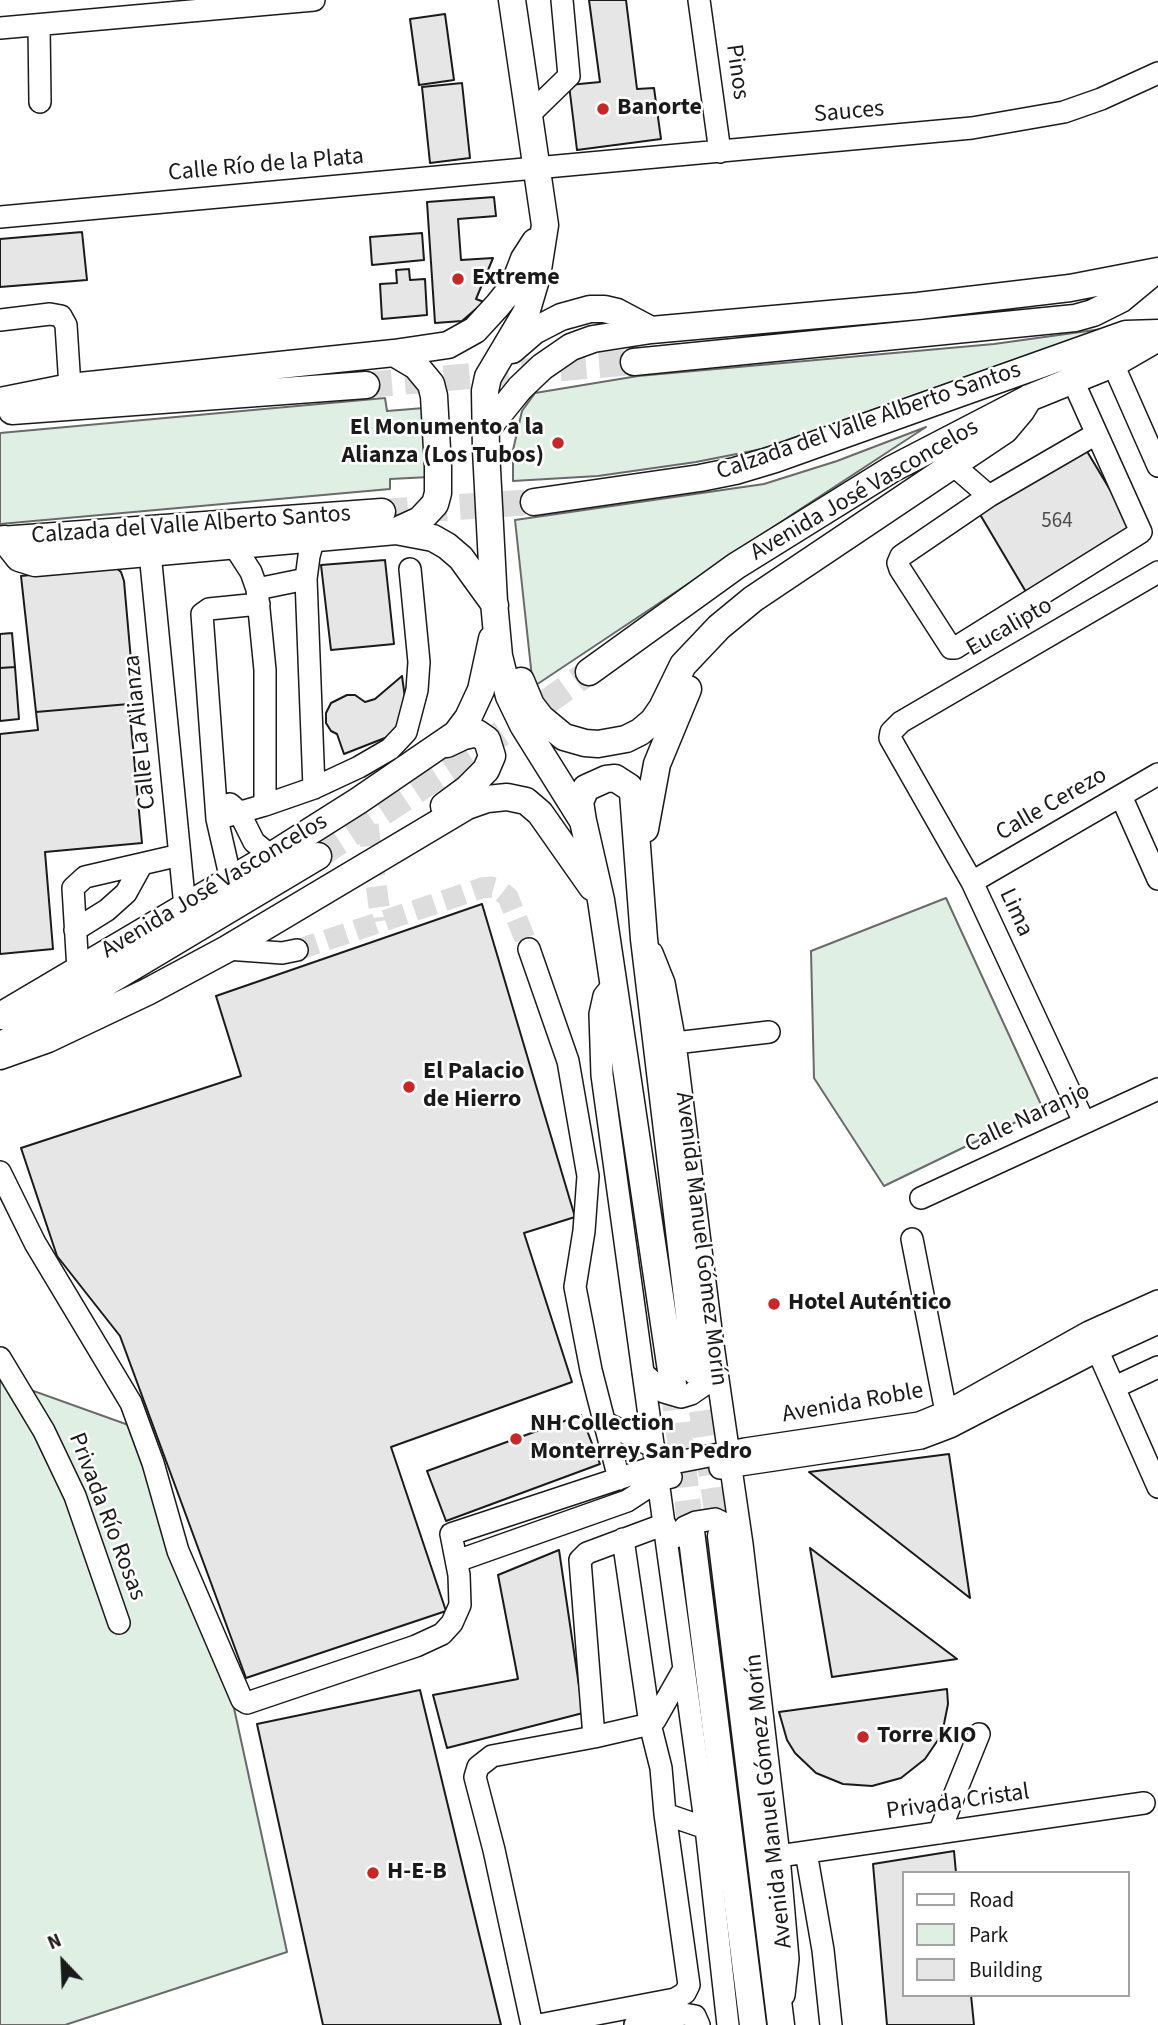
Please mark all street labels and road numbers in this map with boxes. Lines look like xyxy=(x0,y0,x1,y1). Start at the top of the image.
street label: Pinos xyxy=(718,42,754,102)
street label: Sauces xyxy=(813,96,885,130)
street label: Calle Río de la Plata xyxy=(167,143,365,189)
street label: Calzada del Valle Alberto Santos xyxy=(713,356,1025,488)
street label: Avenida José Vasconcelos xyxy=(746,414,984,568)
street label: Calzada del Valle Alberto Santos xyxy=(30,500,352,552)
street label: Eucalipto xyxy=(962,592,1058,664)
street label: Calle La Alianza xyxy=(119,653,163,811)
street label: Calle Cerezo xyxy=(991,762,1113,848)
street label: Avenida José Vasconcelos xyxy=(97,808,333,966)
street label: Lima xyxy=(991,884,1039,942)
street label: Calle Naranjo xyxy=(961,1078,1095,1160)
street label: Avenida Manuel Gómez Morín xyxy=(668,1090,732,1388)
street label: Avenida Roble xyxy=(780,1377,926,1431)
street label: Privada Río Rosas xyxy=(61,1429,151,1605)
street label: Avenida Manuel Gómez Morín xyxy=(740,1652,800,1950)
street label: Privada Cristal xyxy=(885,1779,1031,1827)

